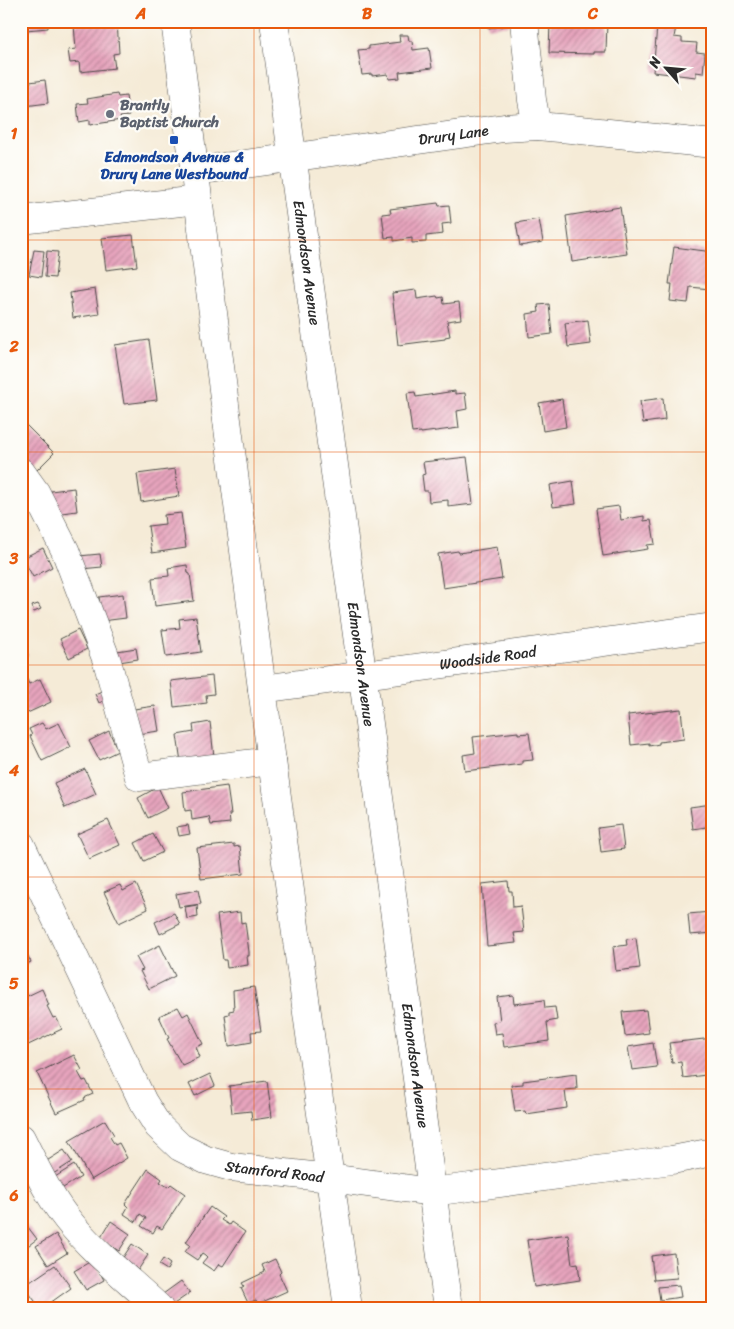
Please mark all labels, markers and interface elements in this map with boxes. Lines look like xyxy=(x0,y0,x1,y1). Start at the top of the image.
text: A xyxy=(135,0,146,28)
text: B xyxy=(362,0,373,28)
text: C xyxy=(587,0,599,28)
north arrow xyxy=(642,42,692,92)
text: N xyxy=(641,52,668,73)
place label: Brantly Baptist Church xyxy=(120,92,219,135)
marker: Brantly Baptist Church xyxy=(104,108,116,120)
street label: Drury Lane xyxy=(417,117,490,153)
text: 1 xyxy=(11,119,18,148)
marker: Edmondson Avenue & Drury Lane Westbound xyxy=(168,134,180,146)
place label: Edmondson Avenue & Drury Lane Westbound xyxy=(100,144,250,187)
street label: Edmondson Avenue xyxy=(285,199,328,327)
text: 2 xyxy=(8,332,19,361)
text: 3 xyxy=(9,544,19,573)
street label: Edmondson Avenue xyxy=(340,600,382,729)
street label: Woodside Road xyxy=(438,638,539,677)
text: 4 xyxy=(8,756,19,785)
text: 5 xyxy=(9,969,19,998)
street label: Edmondson Avenue xyxy=(394,1001,437,1130)
street label: Stamford Road xyxy=(222,1153,326,1190)
text: 6 xyxy=(8,1181,19,1210)

